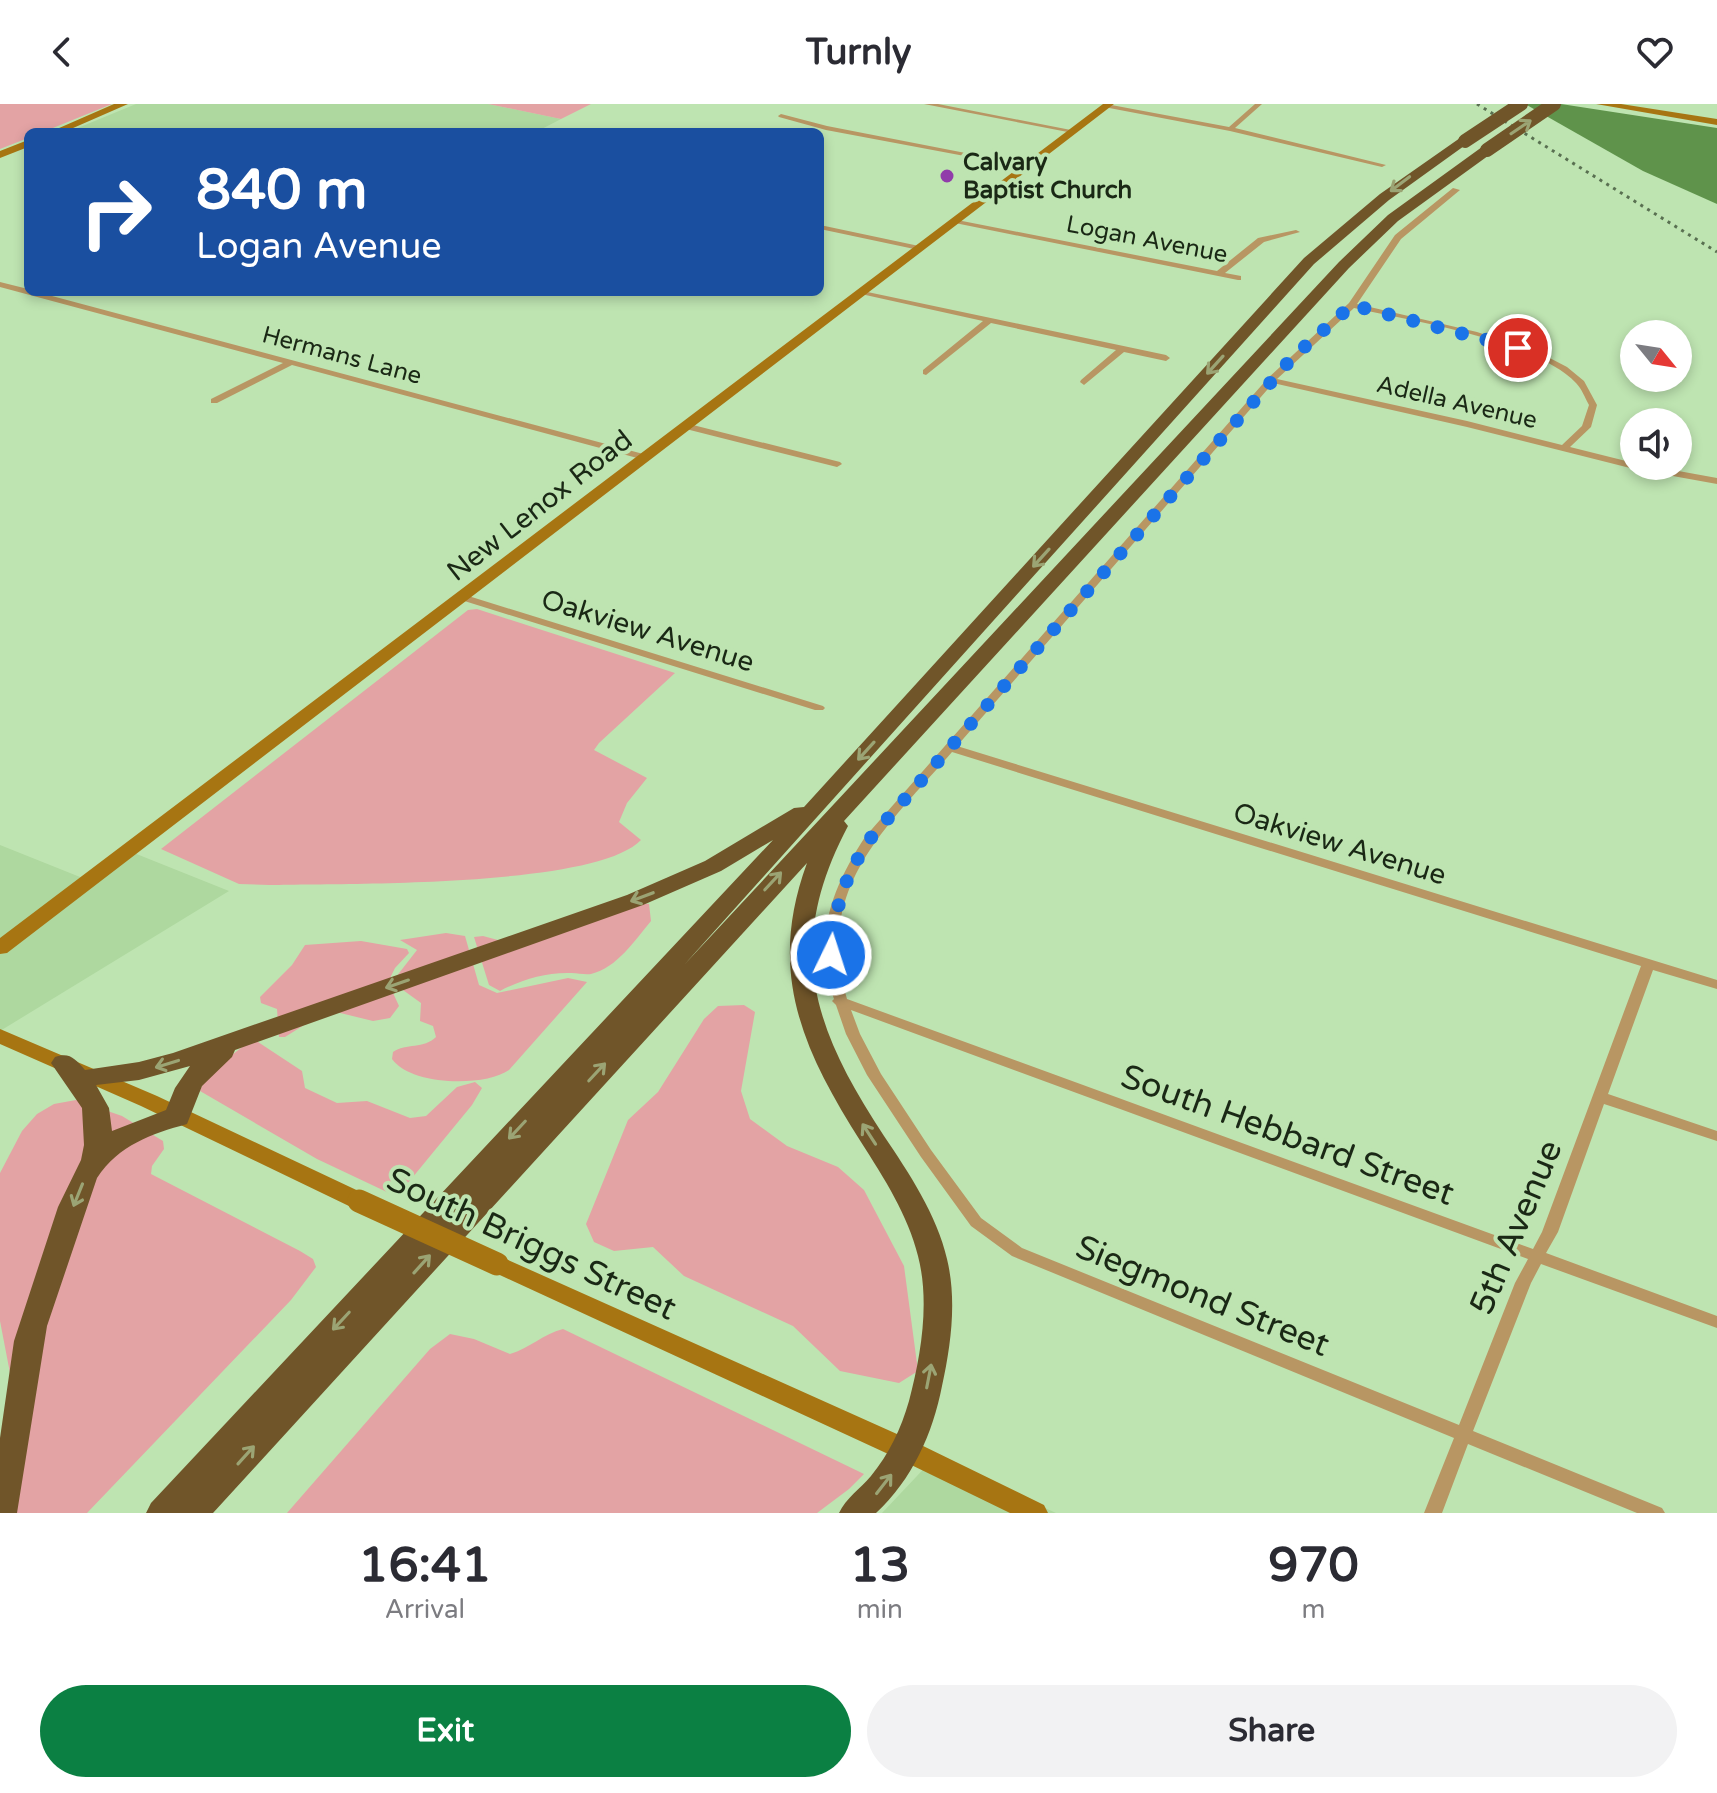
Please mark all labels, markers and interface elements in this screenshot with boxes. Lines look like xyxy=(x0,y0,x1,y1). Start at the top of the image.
icon: back xyxy=(40,30,84,74)
icon: heart xyxy=(1633,30,1677,74)
text: Turnly xyxy=(806,31,911,74)
one-way arrow xyxy=(1509,119,1531,135)
place label: Calvary Baptist Church xyxy=(963,148,1132,205)
text: 840 m xyxy=(196,157,367,224)
icon: right xyxy=(64,160,168,264)
marker: Calvary Baptist Church xyxy=(938,167,956,185)
one-way arrow xyxy=(1390,175,1411,192)
street label: Logan Avenue xyxy=(1064,210,1230,269)
text: Logan Avenue xyxy=(196,225,442,268)
pin xyxy=(1484,314,1552,382)
street label: Hermans Lane xyxy=(259,320,425,391)
north arrow xyxy=(1620,320,1692,392)
map controls xyxy=(1620,320,1692,480)
icon: arrive xyxy=(1496,326,1540,370)
one-way arrow xyxy=(1206,355,1224,375)
street label: Adella Avenue xyxy=(1374,370,1540,435)
button: sound xyxy=(1620,408,1692,480)
street label: New Lenox Road xyxy=(440,423,639,589)
one-way arrow xyxy=(1032,548,1050,568)
street label: Oakview Avenue xyxy=(537,582,758,679)
one-way arrow xyxy=(858,741,876,761)
street label: Oakview Avenue xyxy=(1229,795,1450,892)
one-way arrow xyxy=(764,871,782,891)
one-way arrow xyxy=(630,891,655,905)
position arrow xyxy=(789,913,873,997)
one-way arrow xyxy=(385,978,410,993)
street label: South Hebbard Street xyxy=(1115,1056,1460,1215)
one-way arrow xyxy=(154,1057,180,1072)
one-way arrow xyxy=(588,1063,606,1083)
one-way arrow xyxy=(509,1120,527,1140)
one-way arrow xyxy=(861,1123,877,1145)
street label: 5th Avenue xyxy=(1461,1134,1572,1321)
street label: South Briggs Street xyxy=(380,1159,683,1329)
one-way arrow xyxy=(70,1182,84,1207)
street label: Siegmond Street xyxy=(1070,1227,1335,1366)
one-way arrow xyxy=(412,1254,430,1274)
one-way arrow xyxy=(331,1311,350,1331)
one-way arrow xyxy=(923,1364,938,1389)
one-way arrow xyxy=(237,1446,255,1466)
one-way arrow xyxy=(875,1474,892,1495)
text: 16:41 xyxy=(358,1537,491,1595)
text: 13 xyxy=(850,1537,910,1595)
text: 970 xyxy=(1268,1537,1359,1595)
text: Arrival xyxy=(385,1594,465,1625)
text: min xyxy=(857,1594,903,1625)
text: m xyxy=(1302,1594,1325,1625)
button: Exit xyxy=(40,1685,851,1777)
button: Share xyxy=(867,1685,1677,1777)

